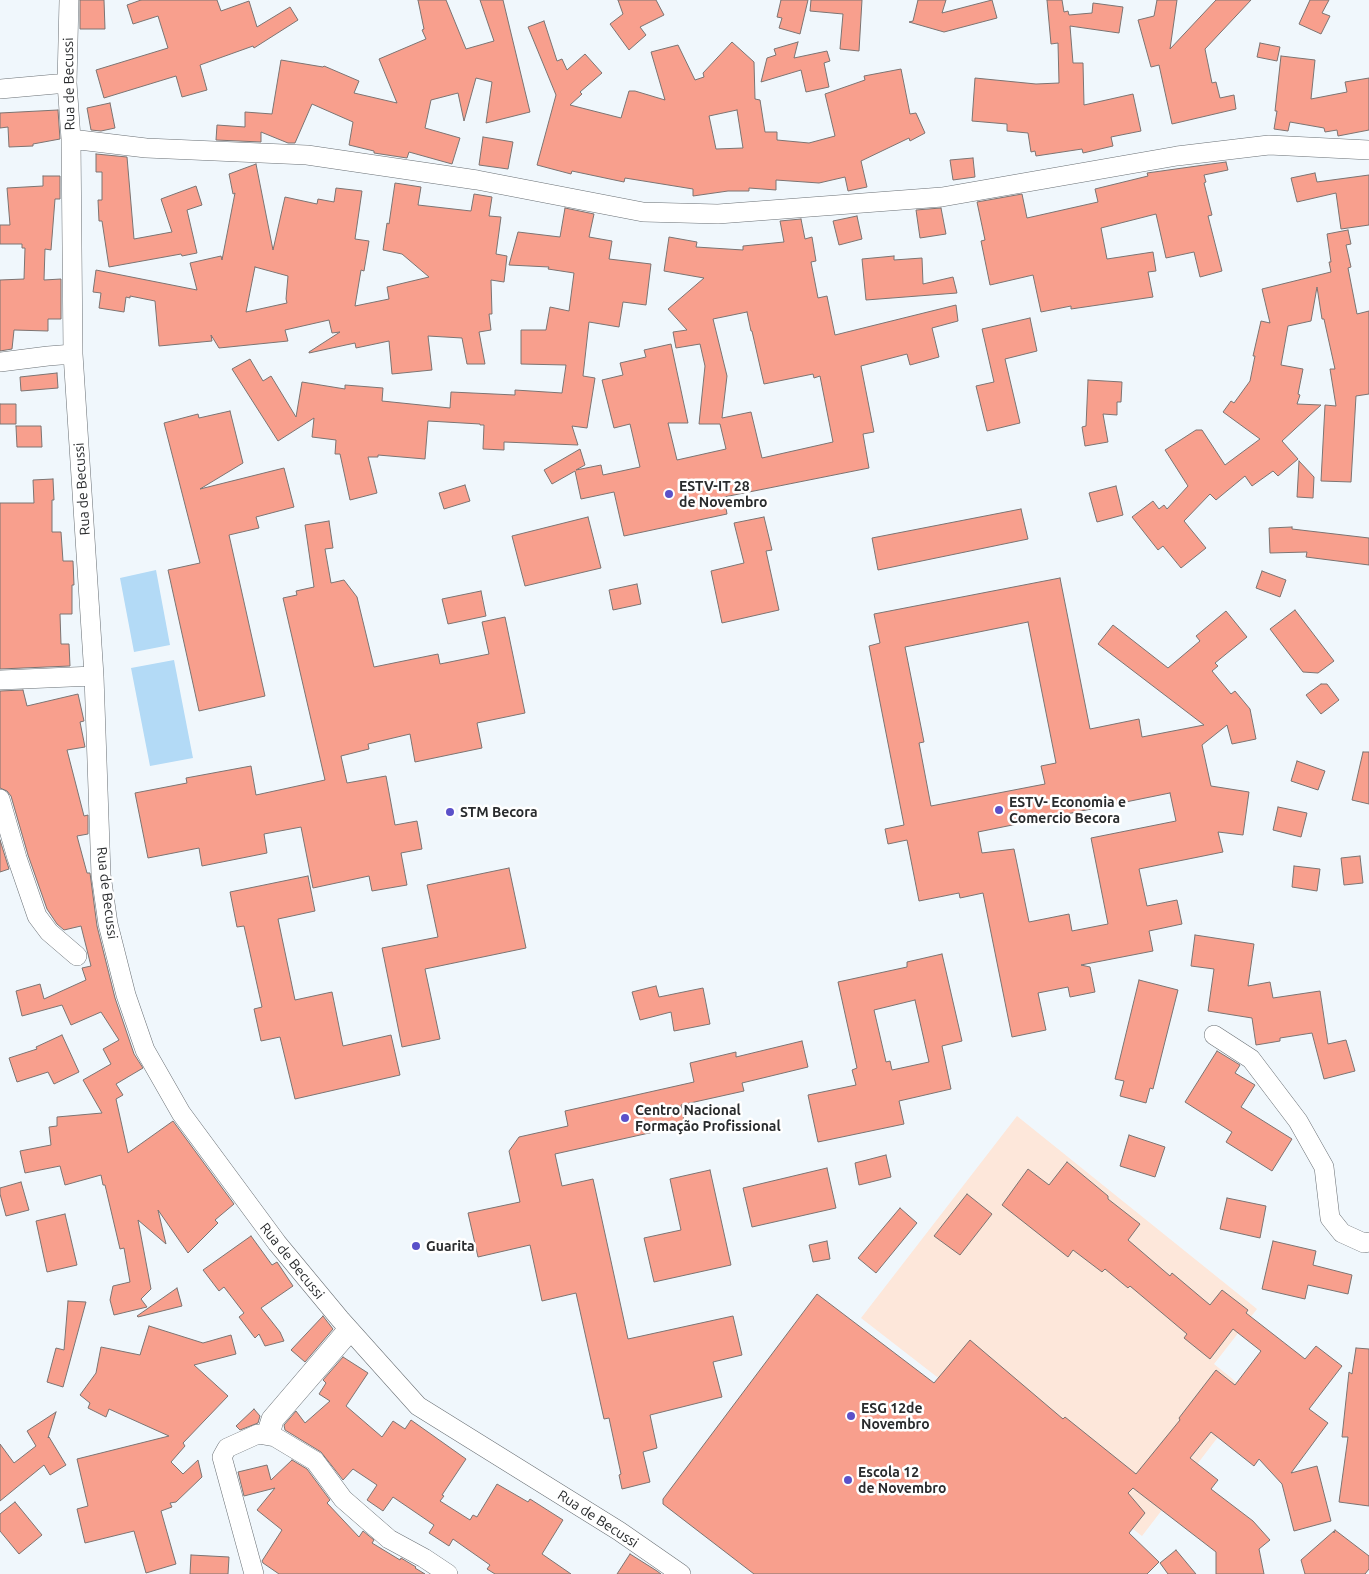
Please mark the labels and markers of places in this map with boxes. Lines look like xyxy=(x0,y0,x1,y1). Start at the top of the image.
place label: ESTV-IT 28 de Novembro xyxy=(679,478,767,511)
marker: ESTV-IT 28 de Novembro xyxy=(663,488,675,500)
place label: ESTV- Economia e Comercio Becora xyxy=(1009,794,1126,826)
place label: STM Becora xyxy=(460,804,538,820)
marker: ESTV- Economia e Comercio Becora xyxy=(993,804,1005,816)
marker: STM Becora xyxy=(444,806,456,818)
place label: Centro Nacional Formação Profissional xyxy=(635,1102,781,1134)
marker: Centro Nacional Formação Profissional xyxy=(619,1112,631,1124)
place label: Guarita xyxy=(426,1238,475,1254)
marker: Guarita xyxy=(410,1240,422,1252)
place label: ESG 12de Novembro xyxy=(861,1400,930,1432)
marker: ESG 12de Novembro xyxy=(845,1410,857,1422)
place label: Escola 12 de Novembro xyxy=(858,1464,946,1496)
marker: Escola 12 de Novembro xyxy=(842,1474,854,1486)

